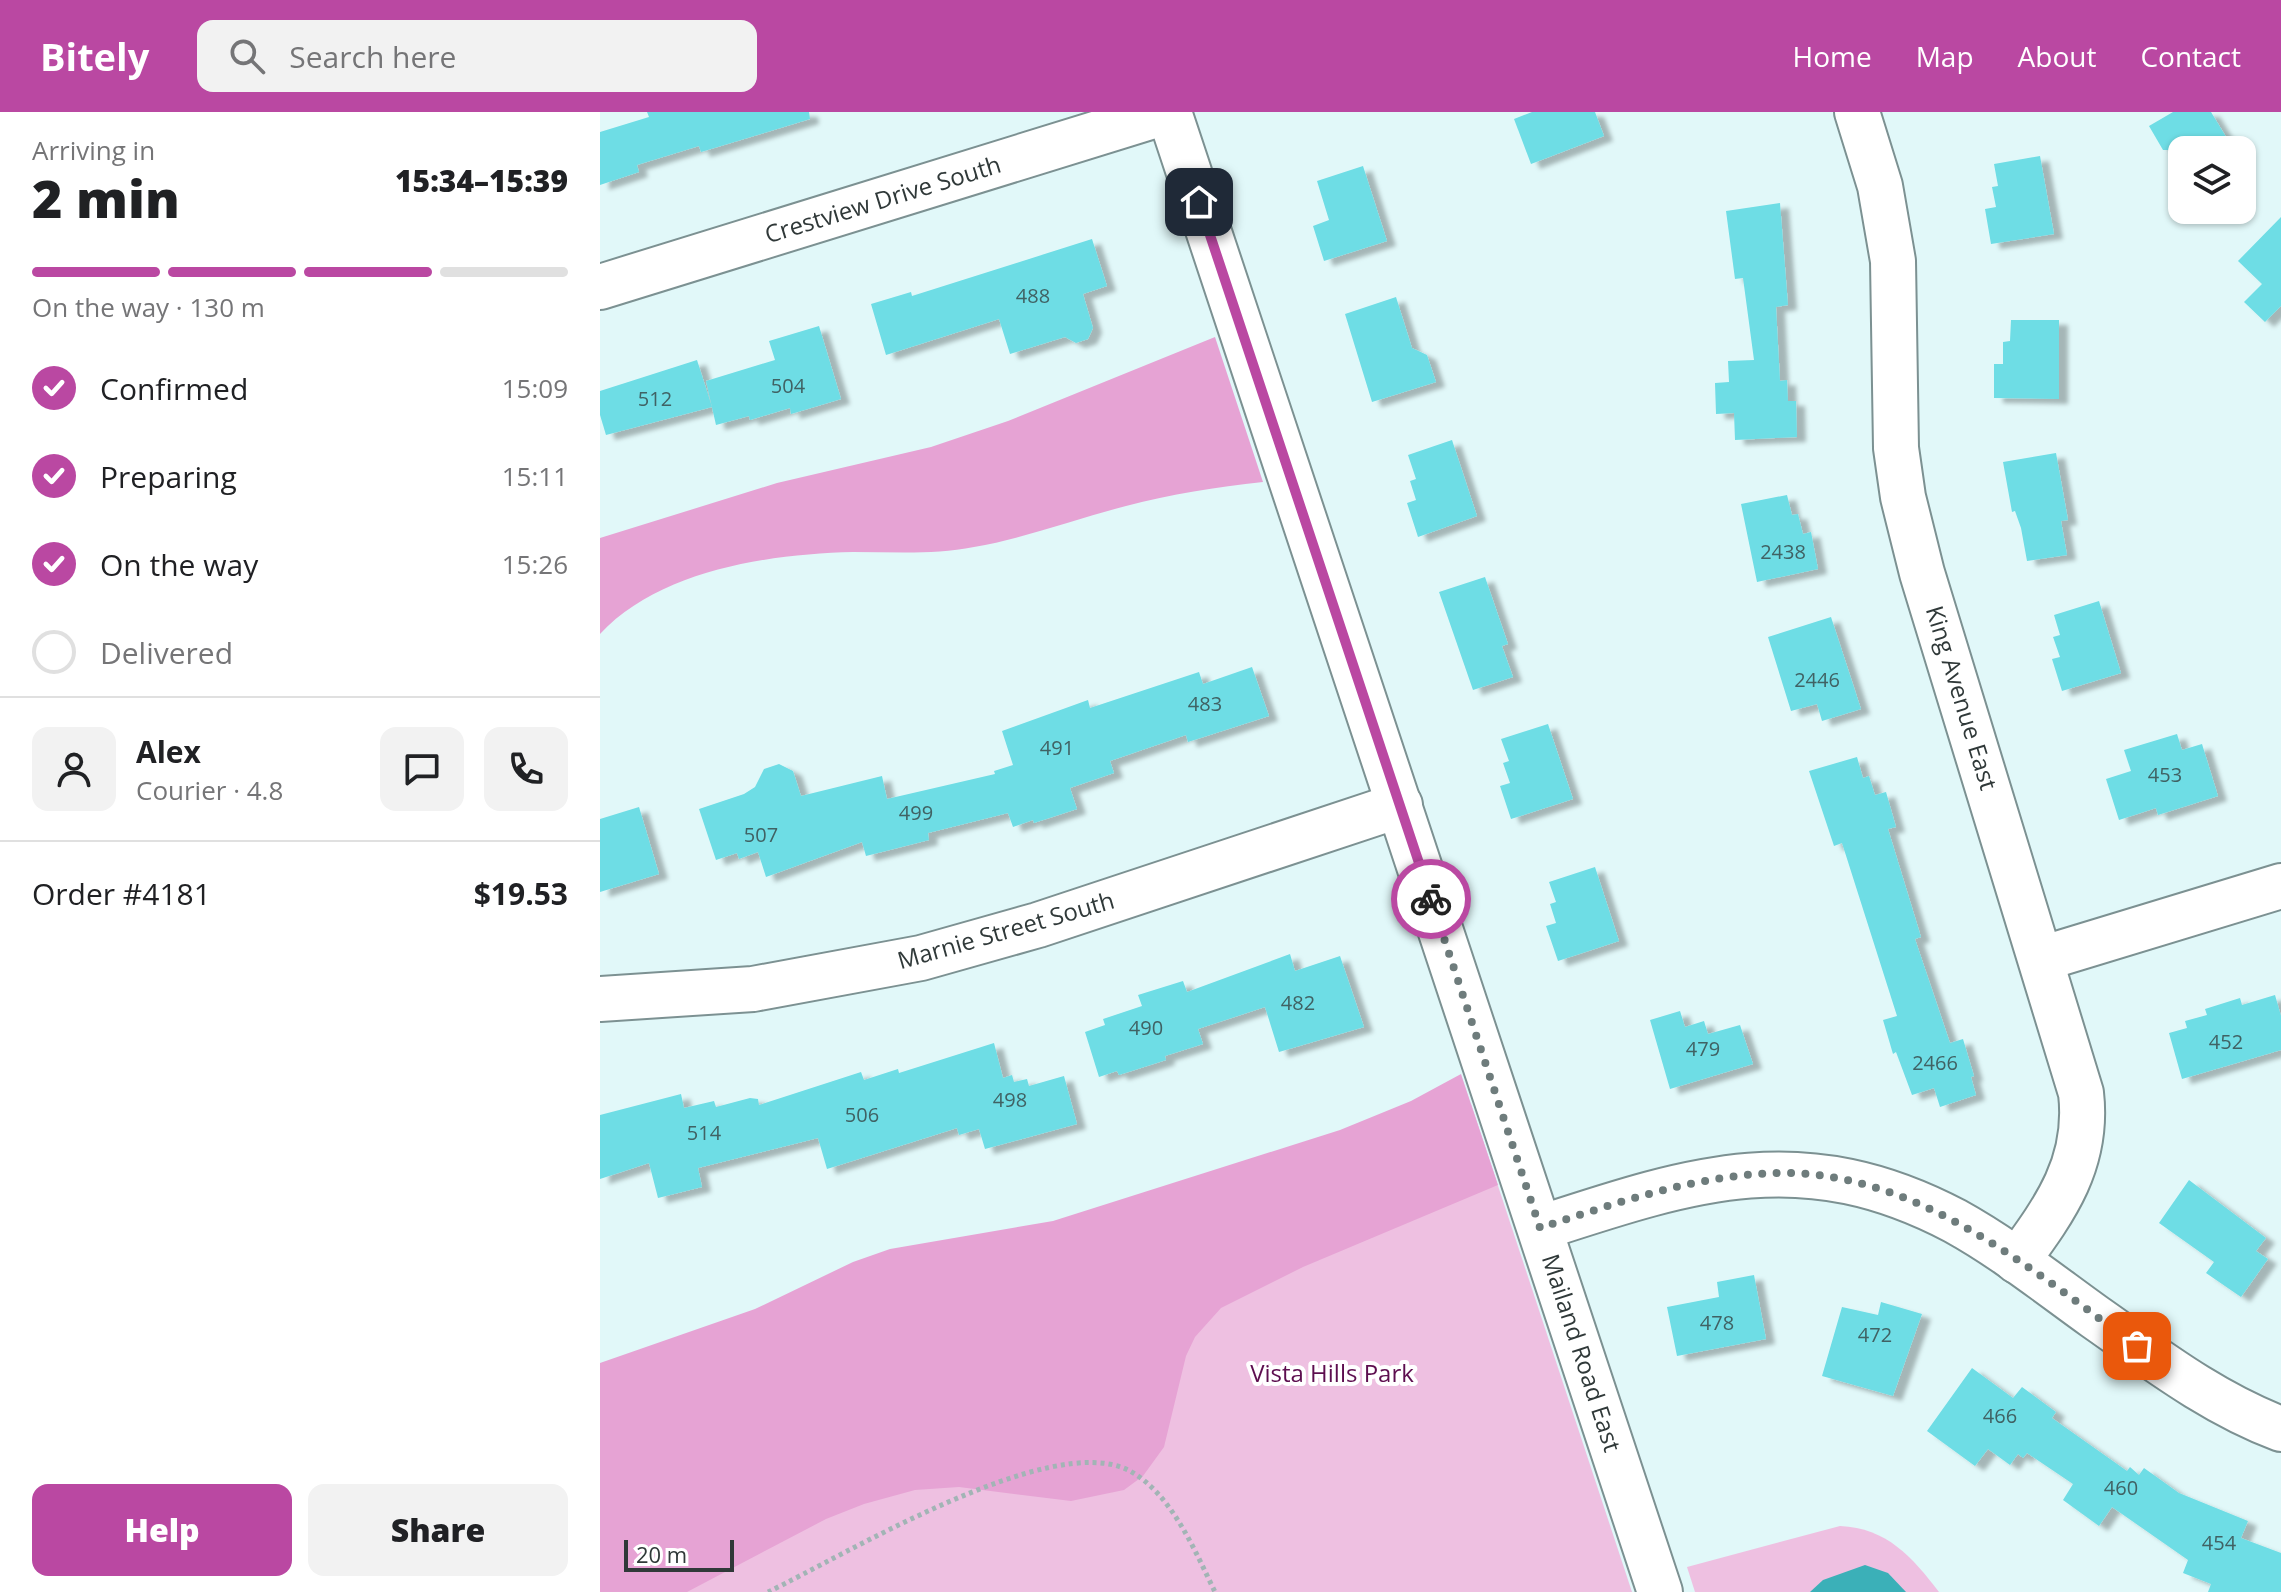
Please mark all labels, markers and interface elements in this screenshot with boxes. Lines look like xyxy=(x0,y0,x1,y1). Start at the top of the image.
search box xyxy=(197,20,757,92)
text: Bitely xyxy=(40,30,149,82)
icon: search xyxy=(225,34,269,78)
text: Search here xyxy=(289,36,456,77)
text: Home xyxy=(1793,37,1872,75)
text: Map xyxy=(1916,37,1974,75)
text: About xyxy=(2018,37,2096,75)
text: Contact xyxy=(2140,37,2241,75)
text: Arriving in xyxy=(32,132,155,168)
map controls xyxy=(2168,136,2256,224)
button: layers xyxy=(2168,136,2256,224)
street label: Crestview Drive South xyxy=(760,147,1005,250)
text: 15:34–15:39 xyxy=(395,160,568,201)
text: 2 min xyxy=(32,162,180,233)
pin xyxy=(1165,168,1233,236)
icon: home xyxy=(1177,180,1221,224)
house number: 488 xyxy=(1016,282,1050,309)
text: On the way · 130 m xyxy=(32,289,265,325)
icon: check xyxy=(32,366,76,410)
text: Confirmed xyxy=(100,368,248,409)
text: 15:09 xyxy=(502,370,568,406)
house number: 504 xyxy=(771,372,806,399)
house number: 512 xyxy=(638,385,672,412)
icon: check xyxy=(32,454,76,498)
text: Preparing xyxy=(100,456,237,497)
text: 15:11 xyxy=(502,458,568,494)
house number: 2438 xyxy=(1760,538,1806,565)
icon: check xyxy=(32,542,76,586)
text: On the way xyxy=(100,544,258,585)
text: 15:26 xyxy=(502,546,568,582)
street label: King Avenue East xyxy=(1919,601,2006,794)
text: Delivered xyxy=(100,632,233,673)
house number: 2446 xyxy=(1794,666,1840,693)
house number: 483 xyxy=(1188,690,1222,717)
button: person xyxy=(32,727,116,811)
button: chat xyxy=(380,727,464,811)
button: phone xyxy=(484,727,568,811)
text: Alex xyxy=(136,731,201,772)
house number: 491 xyxy=(1040,734,1074,761)
house number: 453 xyxy=(2148,761,2182,788)
text: Courier · 4.8 xyxy=(136,772,283,808)
house number: 499 xyxy=(899,799,933,826)
house number: 507 xyxy=(744,821,778,848)
courier xyxy=(1391,859,1471,939)
text: Order #4181 xyxy=(32,873,211,914)
text: $19.53 xyxy=(474,873,568,914)
icon: bike xyxy=(1409,877,1453,921)
street label: Marnie Street South xyxy=(893,883,1118,976)
house number: 482 xyxy=(1281,989,1315,1016)
house number: 490 xyxy=(1129,1014,1163,1041)
house number: 452 xyxy=(2209,1028,2243,1055)
house number: 479 xyxy=(1686,1035,1720,1062)
house number: 2466 xyxy=(1912,1049,1958,1076)
house number: 498 xyxy=(993,1086,1027,1113)
house number: 506 xyxy=(845,1101,879,1128)
house number: 514 xyxy=(687,1119,722,1146)
street label: Mailand Road East xyxy=(1535,1249,1630,1456)
house number: 478 xyxy=(1700,1309,1734,1336)
pin xyxy=(2103,1312,2171,1380)
house number: 472 xyxy=(1858,1321,1892,1348)
icon: bag xyxy=(2115,1324,2159,1368)
park label: Vista Hills Park xyxy=(1250,1356,1414,1389)
house number: 466 xyxy=(1983,1402,2017,1429)
house number: 460 xyxy=(2104,1474,2138,1501)
button: Help xyxy=(32,1484,292,1576)
button: Share xyxy=(308,1484,568,1576)
house number: 454 xyxy=(2202,1529,2237,1556)
scale bar xyxy=(624,1536,734,1572)
text: 20 m xyxy=(636,1539,687,1569)

